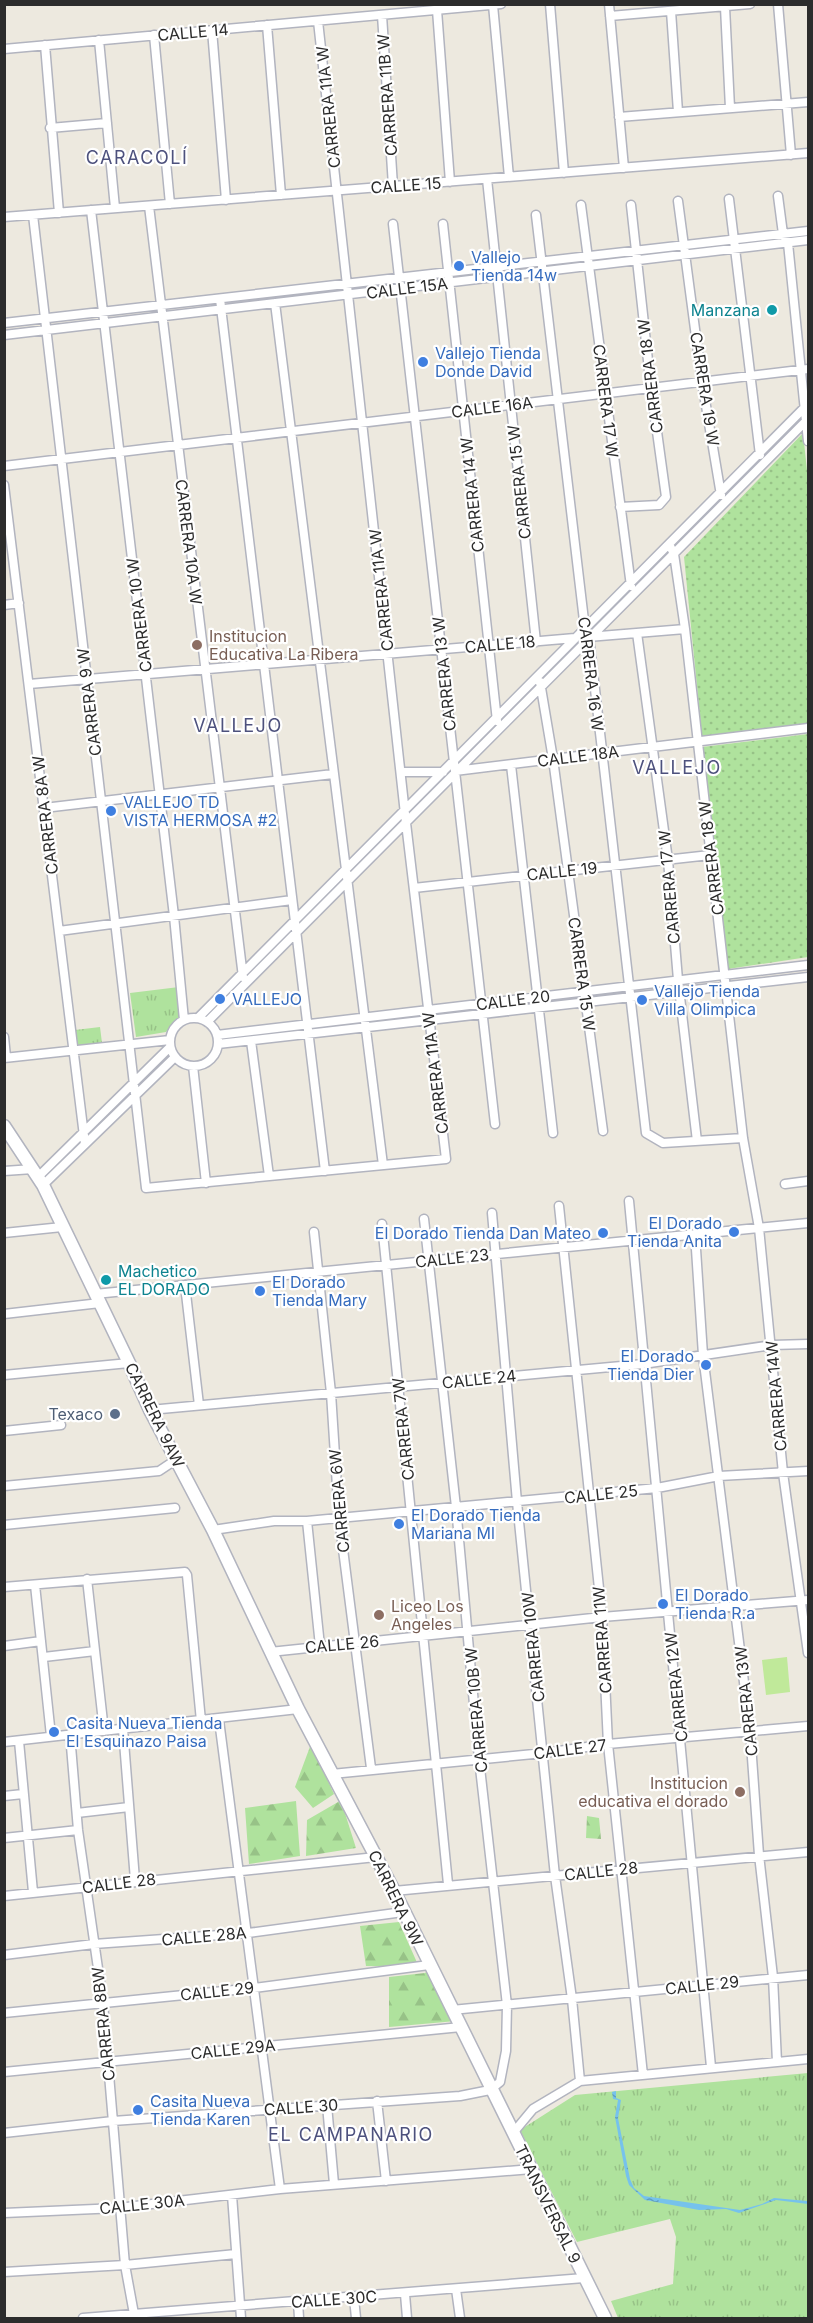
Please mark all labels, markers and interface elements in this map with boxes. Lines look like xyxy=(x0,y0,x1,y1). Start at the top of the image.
street label: CALLE 14 xyxy=(157,19,229,45)
street label: CARRERA 11B W xyxy=(373,33,401,157)
street label: CARRERA 11A W xyxy=(312,45,344,169)
district label: CARACOLÍ xyxy=(86,146,188,168)
street label: CALLE 15 xyxy=(370,173,442,197)
place label: Vallejo Tienda 14w xyxy=(471,247,557,285)
marker: Vallejo Tienda 14w xyxy=(452,259,466,273)
street label: CALLE 15A xyxy=(365,273,449,303)
place label: Manzana xyxy=(691,300,760,320)
marker: Manzana xyxy=(765,303,779,317)
street label: CARRERA 18 W xyxy=(633,317,667,434)
street label: CARRERA 19 W xyxy=(686,331,724,448)
place label: Vallejo Tienda Donde David xyxy=(435,343,541,381)
street label: CARRERA 17 W xyxy=(589,343,623,459)
marker: Vallejo Tienda Donde David xyxy=(416,355,430,369)
street label: CALLE 16A xyxy=(450,392,534,422)
street label: CARRERA 15 W xyxy=(503,424,535,540)
street label: CARRERA 14 W xyxy=(456,436,488,554)
street label: CARRERA 10A W xyxy=(171,478,207,606)
street label: CARRERA 11A W xyxy=(365,528,397,652)
street label: CARRERA 10 W xyxy=(122,556,156,673)
street label: CARRERA 13 W xyxy=(428,615,460,732)
street label: CARRERA 16 W xyxy=(574,616,608,733)
place label: Institucion Educativa La Ribera xyxy=(209,626,359,664)
street label: CALLE 18 xyxy=(464,631,536,657)
marker: Institucion Educativa La Ribera xyxy=(190,638,204,652)
street label: CARRERA 9 W xyxy=(72,647,106,757)
district label: VALLEJO xyxy=(193,715,283,736)
street label: CALLE 18A xyxy=(536,741,620,771)
street label: CARRERA 8A W xyxy=(28,754,62,876)
district label: VALLEJO xyxy=(632,757,722,778)
place label: VALLEJO TD VISTA HERMOSA #2 xyxy=(123,792,277,830)
street label: CARRERA 18 W xyxy=(694,799,728,916)
marker: VALLEJO TD VISTA HERMOSA #2 xyxy=(104,804,118,818)
street label: CARRERA 17 W xyxy=(654,829,684,945)
street label: CALLE 19 xyxy=(526,857,598,885)
street label: CARRERA 15 W xyxy=(564,916,600,1033)
place label: Vallejo Tienda Villa Olimpica xyxy=(654,981,760,1019)
street label: CALLE 20 xyxy=(475,986,551,1014)
place label: VALLEJO xyxy=(232,989,302,1009)
marker: VALLEJO xyxy=(213,992,227,1006)
marker: Vallejo Tienda Villa Olimpica xyxy=(635,993,649,1007)
street label: CARRERA 11A W xyxy=(418,1011,452,1135)
place label: El Dorado Tienda Anita xyxy=(627,1213,722,1251)
place label: El Dorado Tienda Dan Mateo xyxy=(375,1223,591,1243)
marker: El Dorado Tienda Anita xyxy=(727,1225,741,1239)
marker: El Dorado Tienda Dan Mateo xyxy=(596,1226,610,1240)
street label: CALLE 23 xyxy=(414,1244,490,1272)
place label: Machetico EL DORADO xyxy=(118,1261,210,1299)
place label: El Dorado Tienda Mary xyxy=(272,1272,367,1310)
marker: Machetico EL DORADO xyxy=(99,1273,113,1287)
marker: El Dorado Tienda Mary xyxy=(253,1284,267,1298)
street label: CARRERA 14W xyxy=(761,1340,791,1452)
place label: El Dorado Tienda Dier xyxy=(607,1346,694,1384)
marker: El Dorado Tienda Dier xyxy=(699,1358,713,1372)
street label: CARRERA 9AW xyxy=(121,1359,189,1471)
street label: CALLE 24 xyxy=(441,1365,517,1393)
street label: CARRERA 7W xyxy=(388,1376,418,1481)
place label: Texaco xyxy=(49,1404,103,1424)
marker: Texaco xyxy=(108,1407,122,1421)
street label: CARRERA 6W xyxy=(324,1448,354,1554)
street label: CALLE 25 xyxy=(563,1480,639,1508)
place label: El Dorado Tienda Mariana Ml xyxy=(411,1505,541,1543)
marker: El Dorado Tienda Mariana Ml xyxy=(392,1517,406,1531)
place label: El Dorado Tienda R.a xyxy=(675,1585,755,1623)
street label: CARRERA 11W xyxy=(588,1586,616,1694)
street label: CARRERA 10W xyxy=(517,1591,549,1703)
place label: Liceo Los Angeles xyxy=(391,1596,464,1634)
marker: El Dorado Tienda R.a xyxy=(656,1597,670,1611)
marker: Liceo Los Angeles xyxy=(372,1608,386,1622)
street label: CALLE 26 xyxy=(304,1631,380,1657)
street label: CARRERA 12W xyxy=(660,1631,692,1743)
street label: CARRERA 13W xyxy=(730,1645,762,1757)
street label: CARRERA 10B W xyxy=(461,1646,491,1774)
place label: Casita Nueva Tienda El Esquinazo Paisa xyxy=(66,1713,222,1751)
marker: Casita Nueva Tienda El Esquinazo Paisa xyxy=(47,1725,61,1739)
street label: CALLE 27 xyxy=(532,1735,608,1763)
place label: Institucion educativa el dorado xyxy=(578,1773,728,1811)
marker: Institucion educativa el dorado xyxy=(733,1785,747,1799)
street label: CARRERA 9W xyxy=(364,1847,428,1949)
street label: CALLE 28 xyxy=(563,1857,639,1885)
street label: CALLE 28 xyxy=(81,1869,157,1897)
street label: CALLE 28A xyxy=(161,1922,247,1950)
street label: CARRERA 8BW xyxy=(87,1966,119,2082)
street label: CALLE 29 xyxy=(664,1971,740,1999)
street label: CALLE 29 xyxy=(179,1977,255,2005)
street label: CALLE 29A xyxy=(190,2035,276,2063)
place label: Casita Nueva Tienda Karen xyxy=(150,2091,251,2129)
street label: CALLE 30 xyxy=(263,2094,339,2120)
marker: Casita Nueva Tienda Karen xyxy=(131,2103,145,2117)
district label: EL CAMPANARIO xyxy=(268,2124,434,2145)
street label: TRANSVERSAL 9 xyxy=(511,2141,585,2267)
street label: CALLE 30A xyxy=(98,2190,186,2218)
street label: CALLE 30C xyxy=(290,2286,378,2312)

